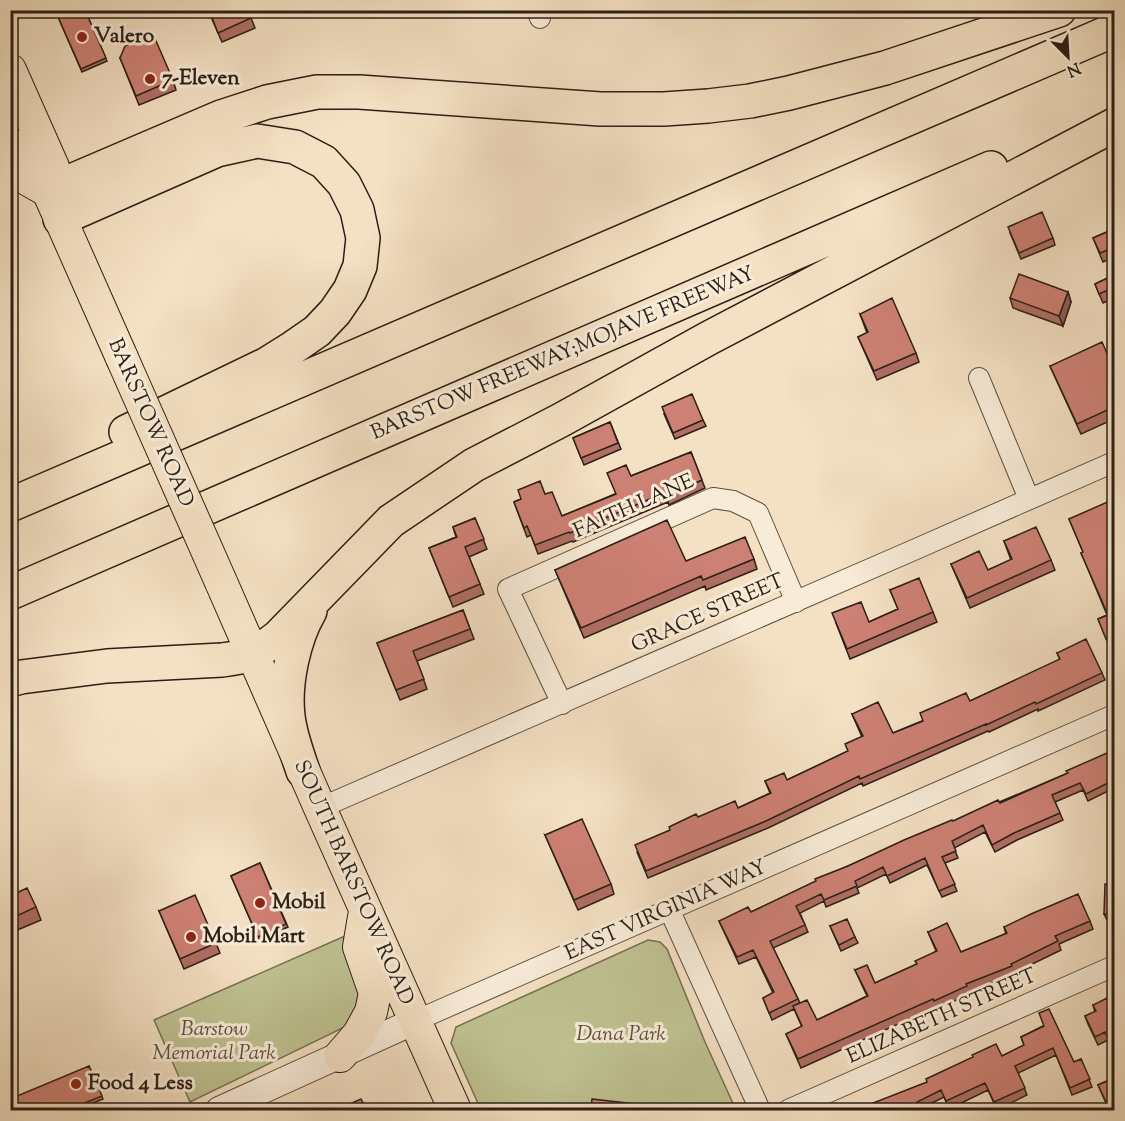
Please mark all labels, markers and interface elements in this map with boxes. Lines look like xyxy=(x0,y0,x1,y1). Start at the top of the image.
place label: Valero xyxy=(94,22,155,52)
north arrow xyxy=(1038,27,1098,87)
marker: Valero xyxy=(75,30,89,44)
text: N xyxy=(1062,55,1084,82)
place label: 7-Eleven xyxy=(162,64,240,94)
marker: 7-Eleven xyxy=(143,72,157,86)
street label: BARSTOW FREEWAY;MOJAVE FREEWAY xyxy=(366,259,760,449)
street label: BARSTOW ROAD xyxy=(99,334,201,512)
street label: FAITH LANE xyxy=(569,467,699,547)
street label: GRACE STREET xyxy=(627,567,790,661)
street label: SOUTH BARSTOW ROAD xyxy=(285,756,421,1010)
street label: EAST VIRGINIA WAY xyxy=(560,853,772,969)
place label: Mobil xyxy=(272,888,326,918)
marker: Mobil xyxy=(253,896,267,910)
place label: Mobil Mart xyxy=(203,922,306,952)
marker: Mobil Mart xyxy=(184,930,198,944)
street label: ELIZABETH STREET xyxy=(842,961,1042,1072)
park label: Barstow Memorial Park xyxy=(152,1015,276,1069)
park label: Dana Park xyxy=(576,1020,666,1050)
place label: Food 4 Less xyxy=(88,1069,193,1099)
marker: Food 4 Less xyxy=(69,1077,83,1091)

